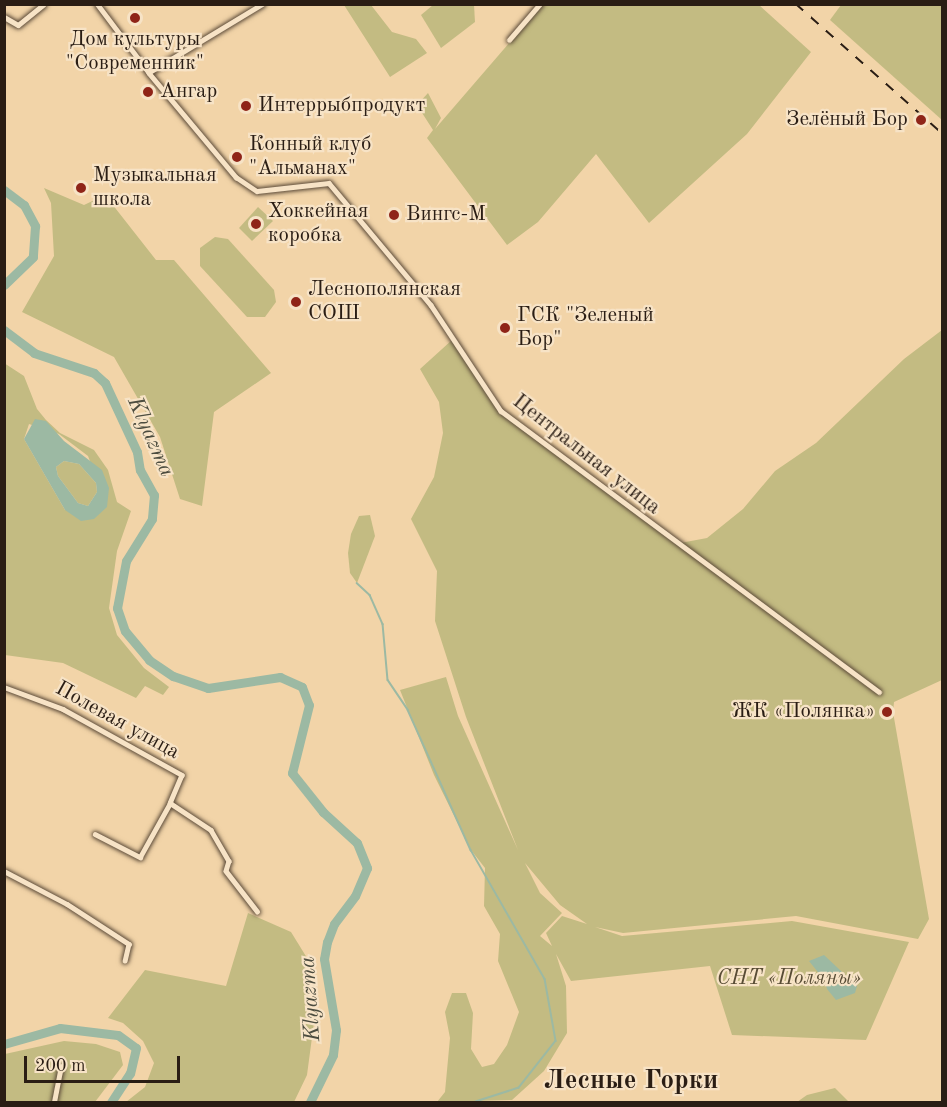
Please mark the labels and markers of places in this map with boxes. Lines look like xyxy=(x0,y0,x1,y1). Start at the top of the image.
marker: Дом культуры "Современник" xyxy=(128,11,142,25)
place label: Дом культуры "Современник" xyxy=(66,27,204,77)
place label: Ангар xyxy=(160,79,217,105)
marker: Ангар xyxy=(141,85,155,99)
place label: Интеррыбпродукт xyxy=(258,93,425,119)
marker: Интеррыбпродукт xyxy=(239,99,253,113)
place label: Зелёный Бор xyxy=(786,107,908,133)
marker: Зелёный Бор xyxy=(912,111,930,129)
place label: Конный клуб "Альманах" xyxy=(249,132,371,182)
marker: Конный клуб "Альманах" xyxy=(230,150,244,164)
place label: Музыкальная школа xyxy=(93,163,217,213)
marker: Музыкальная школа xyxy=(74,181,88,195)
place label: Хоккейная коробка xyxy=(268,199,368,249)
place label: Вингс-М xyxy=(406,202,486,228)
marker: Вингс-М xyxy=(387,208,401,222)
marker: Хоккейная коробка xyxy=(249,217,263,231)
place label: Леснополянская СОШ xyxy=(308,277,461,327)
marker: Леснополянская СОШ xyxy=(289,295,303,309)
place label: ГСК "Зеленый Бор" xyxy=(517,303,654,353)
marker: ГСК "Зеленый Бор" xyxy=(498,321,512,335)
place label: ЖК «Полянка» xyxy=(732,699,875,725)
marker: ЖК «Полянка» xyxy=(880,705,894,719)

